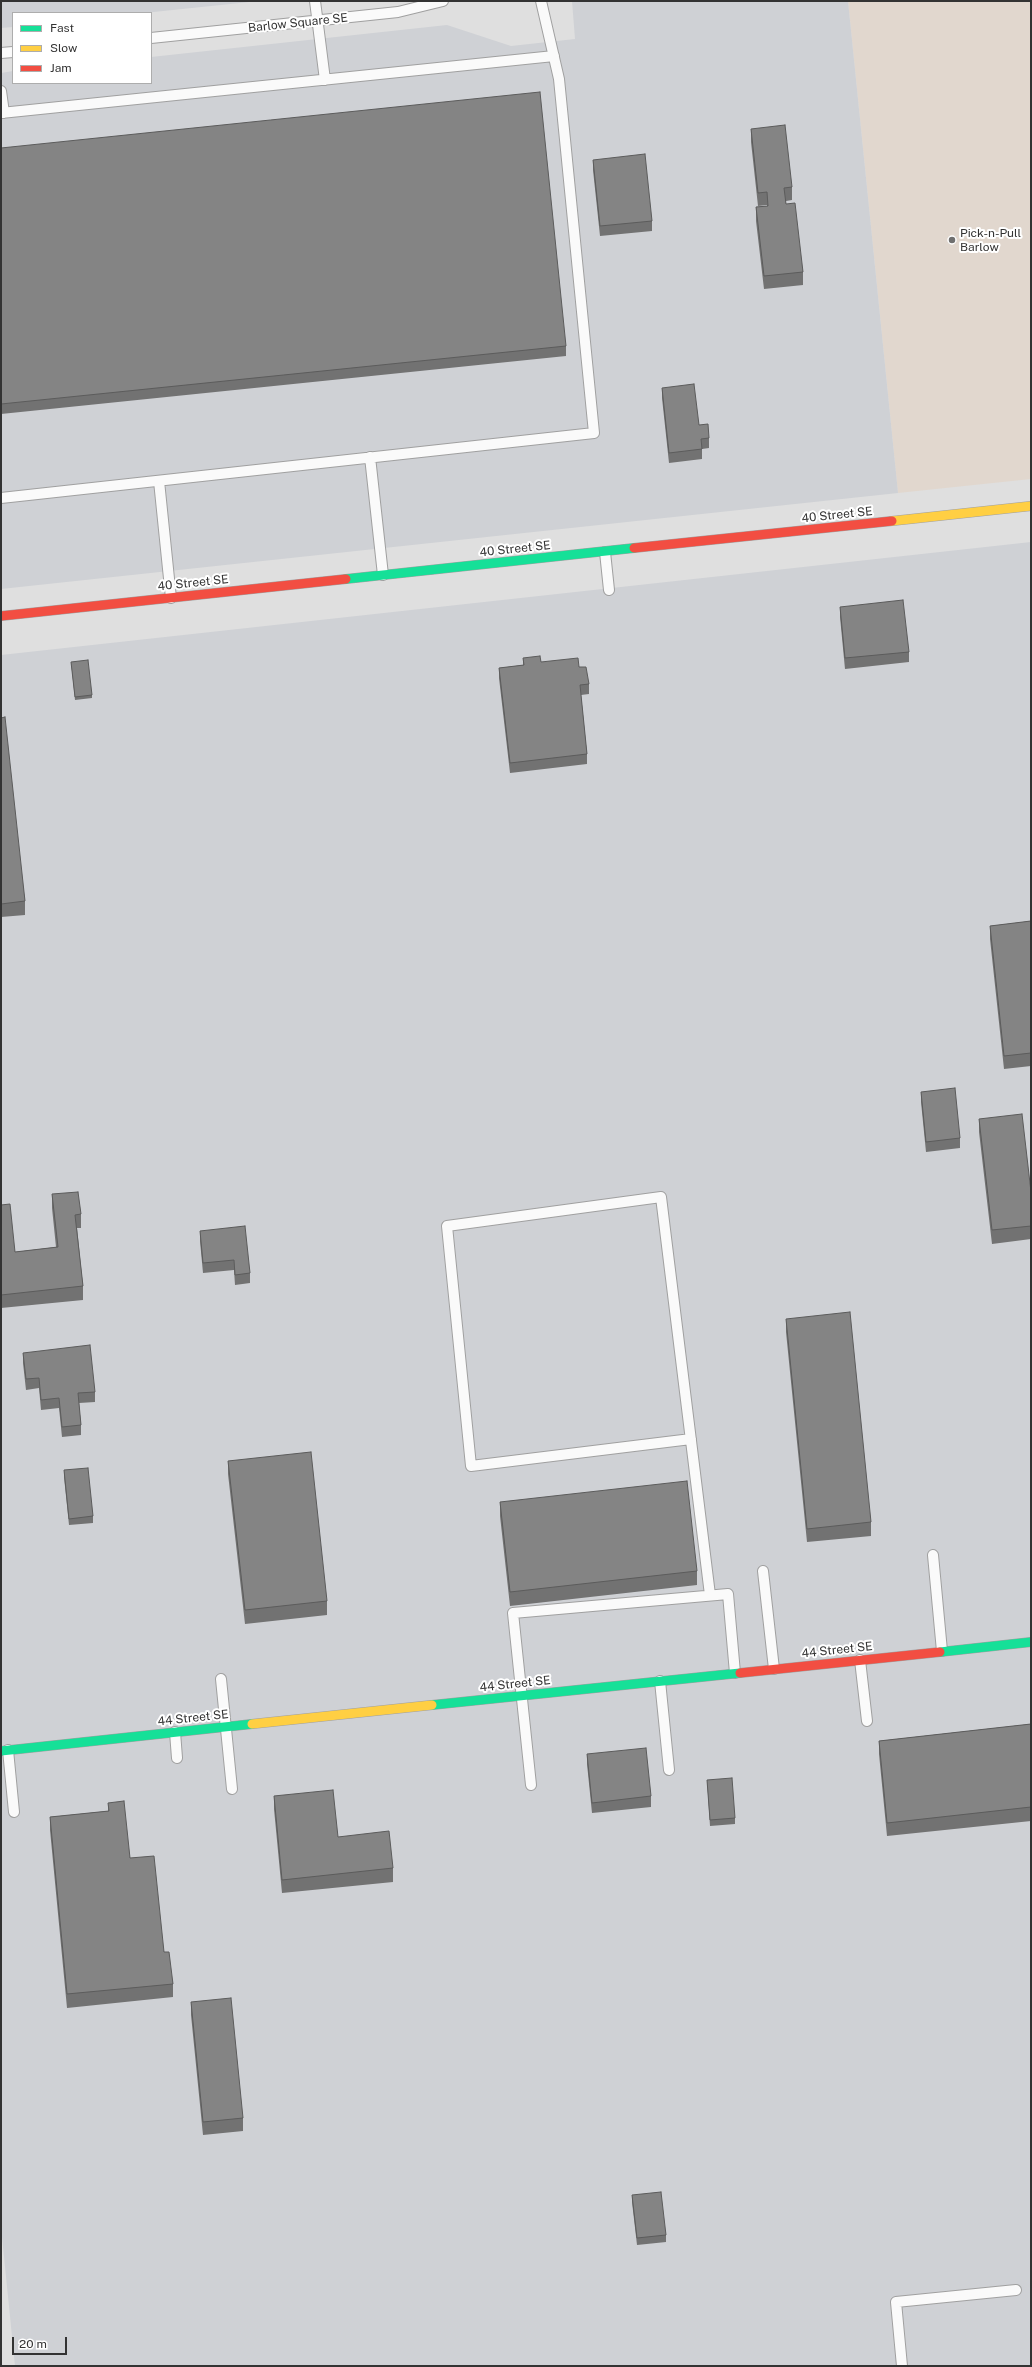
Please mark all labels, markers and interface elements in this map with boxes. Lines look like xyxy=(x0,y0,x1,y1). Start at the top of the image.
street label: Barlow Square SE xyxy=(247,11,349,35)
legend xyxy=(12,12,152,84)
text: Fast xyxy=(50,21,74,35)
text: Slow xyxy=(50,41,77,55)
text: Jam xyxy=(50,61,72,75)
place label: Pick-n-Pull Barlow xyxy=(960,226,1021,254)
marker: Pick-n-Pull Barlow xyxy=(947,235,957,245)
street label: 40 Street SE xyxy=(801,504,873,526)
street label: 40 Street SE xyxy=(479,538,551,560)
street label: 40 Street SE xyxy=(157,572,229,594)
street label: 44 Street SE xyxy=(801,1639,873,1661)
street label: 44 Street SE xyxy=(479,1673,551,1695)
street label: 44 Street SE xyxy=(157,1707,229,1729)
scale bar xyxy=(14,2329,69,2355)
text: 20 m xyxy=(19,2337,47,2351)

